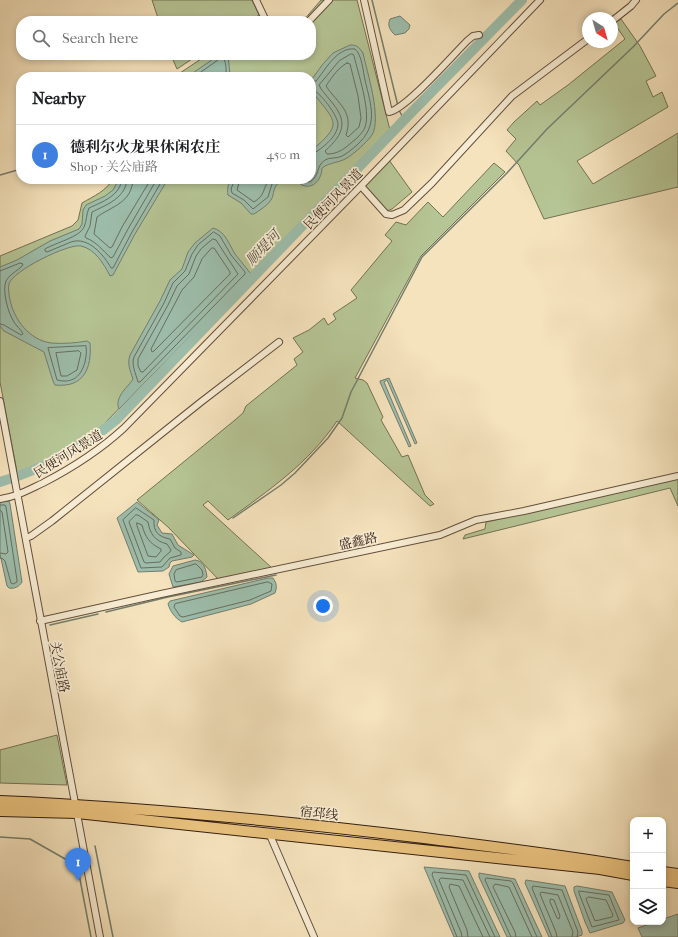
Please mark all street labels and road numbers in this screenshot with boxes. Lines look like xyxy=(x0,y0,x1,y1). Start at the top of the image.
street label: 民便河风景道 xyxy=(301,166,365,232)
street label: 民便河风景道 xyxy=(31,427,105,481)
street label: 盛鑫路 xyxy=(337,530,379,552)
street label: 关公庙路 xyxy=(48,640,72,694)
street label: 宿邳线 xyxy=(299,804,339,822)

